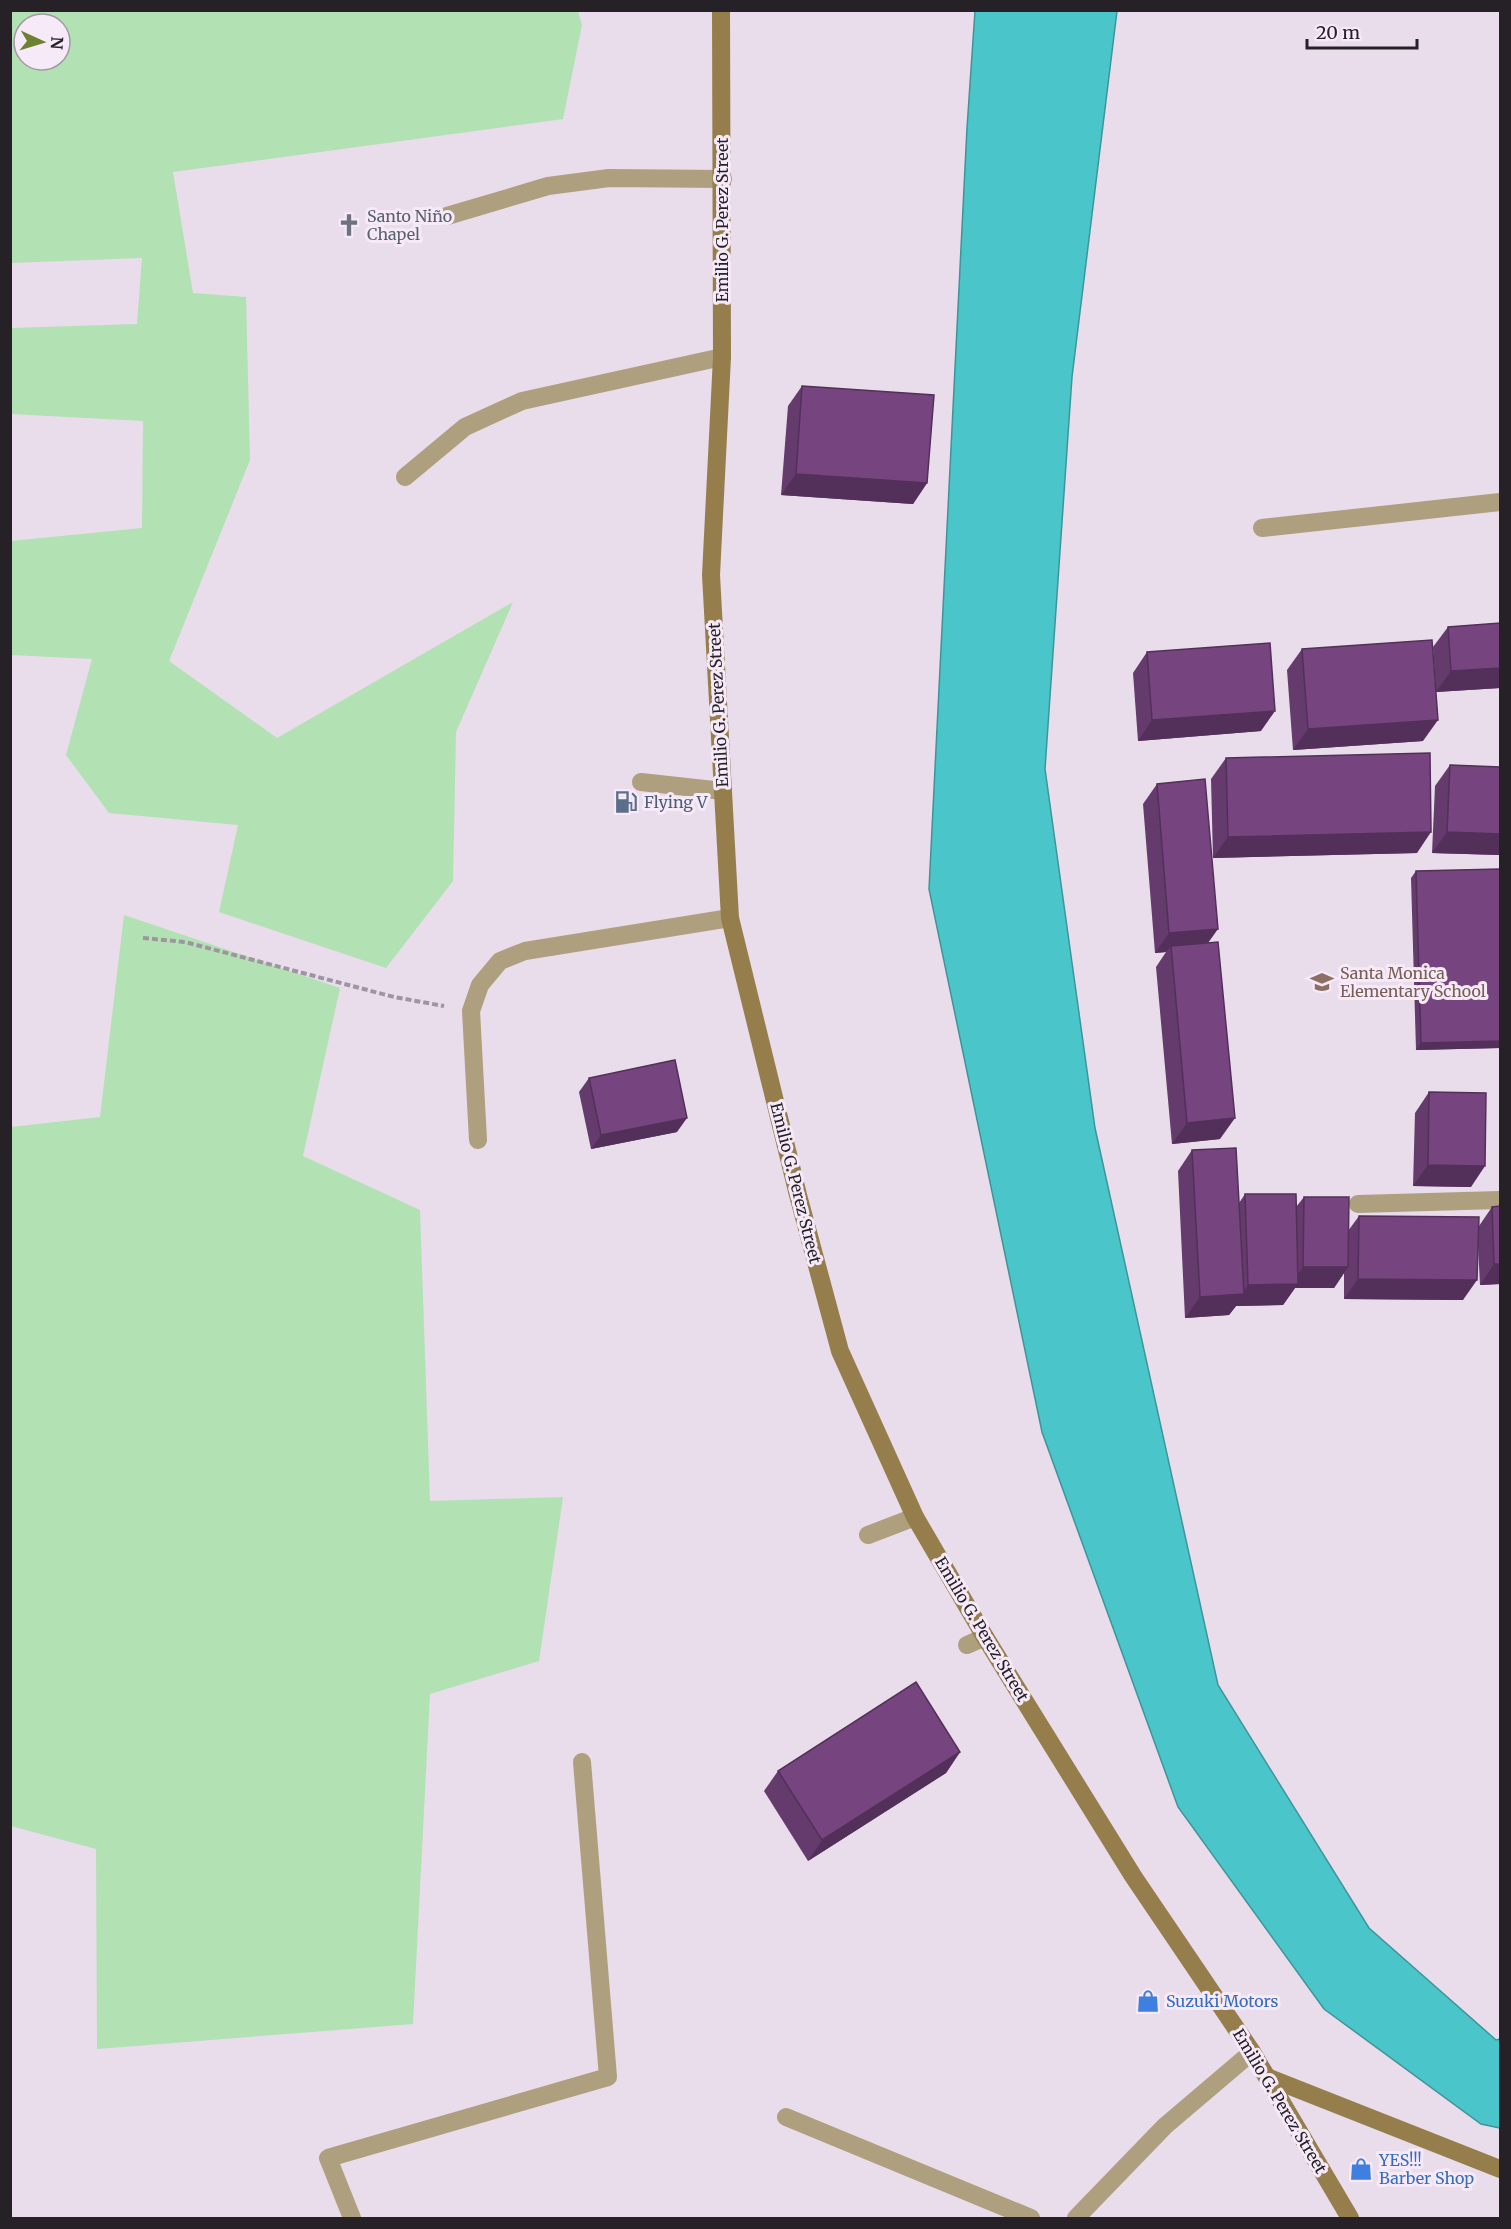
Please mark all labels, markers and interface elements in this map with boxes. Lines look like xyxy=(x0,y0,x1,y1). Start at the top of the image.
north arrow xyxy=(12,12,72,72)
scale bar xyxy=(1307,12,1416,50)
text: 20 m xyxy=(1316,21,1360,44)
text: N xyxy=(47,36,67,50)
street label: Emilio G. Perez Street xyxy=(712,137,732,303)
place label: Santo Niño Chapel xyxy=(367,206,452,244)
church icon: Santo Niño Chapel xyxy=(336,212,362,238)
street label: Emilio G. Perez Street xyxy=(704,621,732,788)
fuel station icon: Flying V xyxy=(613,789,639,815)
place label: Flying V xyxy=(644,792,708,812)
place label: Santa Monica Elementary School xyxy=(1340,963,1486,1001)
school or university icon: Santa Monica Elementary School xyxy=(1309,969,1335,995)
street label: Emilio G. Perez Street xyxy=(766,1100,826,1266)
street label: Emilio G. Perez Street xyxy=(931,1553,1034,1706)
shop icon: Suzuki Motors xyxy=(1135,1988,1161,2014)
place label: Suzuki Motors xyxy=(1166,1991,1278,2011)
street label: Emilio G. Perez Street xyxy=(1229,2025,1332,2178)
place label: YES!!! Barber Shop xyxy=(1378,2150,1474,2188)
shop icon: YES!!! Barber Shop xyxy=(1348,2156,1374,2182)

